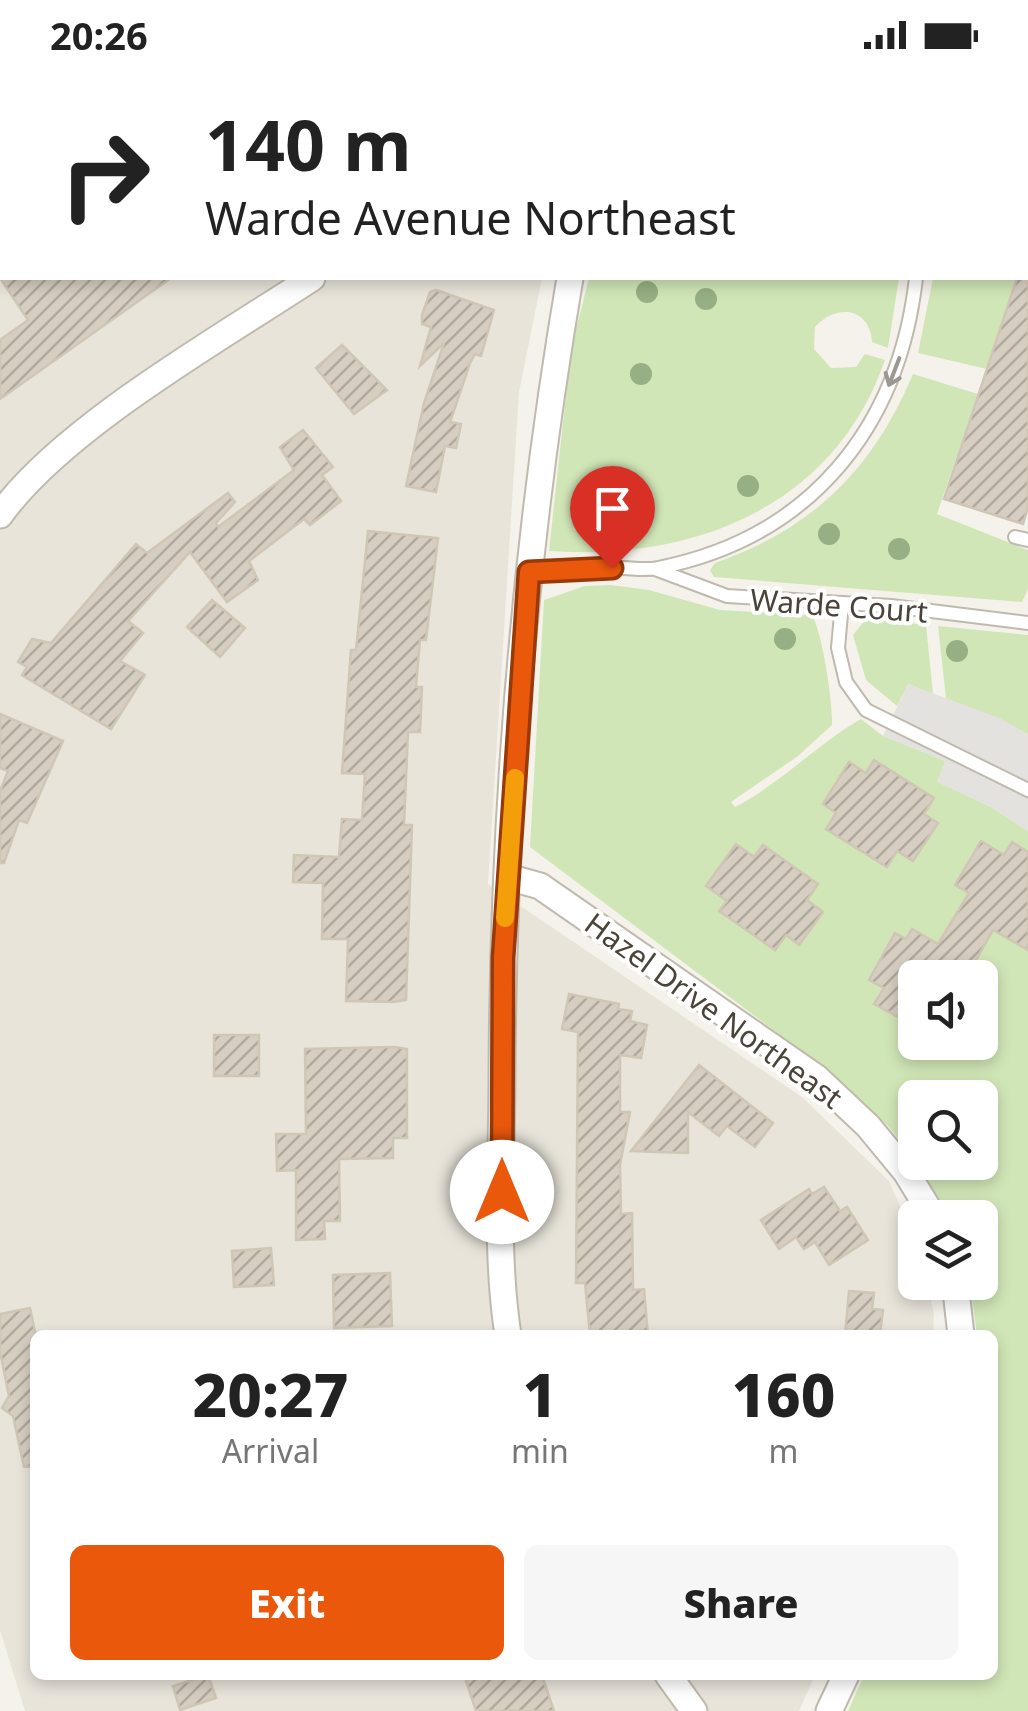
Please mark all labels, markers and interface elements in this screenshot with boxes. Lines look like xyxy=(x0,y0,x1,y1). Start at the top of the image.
text: 20:26 xyxy=(50,9,148,61)
text: 140 m xyxy=(205,96,412,192)
icon: right xyxy=(40,110,170,240)
text: Warde Avenue Northeast xyxy=(205,187,736,248)
one-way arrow xyxy=(884,356,902,387)
pin xyxy=(570,466,655,569)
icon: arrive xyxy=(585,481,640,536)
street label: Warde Court xyxy=(749,578,929,632)
street label: Hazel Drive Northeast xyxy=(577,903,851,1118)
map controls xyxy=(898,960,998,1300)
button: sound xyxy=(898,960,998,1060)
button: search xyxy=(898,1080,998,1180)
position arrow xyxy=(450,1140,554,1244)
button: layers xyxy=(898,1200,998,1300)
text: 20:27 xyxy=(193,1353,348,1435)
text: 1 xyxy=(523,1353,557,1435)
text: 160 xyxy=(731,1353,835,1435)
text: Arrival xyxy=(222,1429,319,1472)
text: min xyxy=(511,1429,569,1472)
text: m xyxy=(768,1429,798,1472)
button: Exit xyxy=(70,1545,504,1660)
button: Share xyxy=(524,1545,958,1660)

